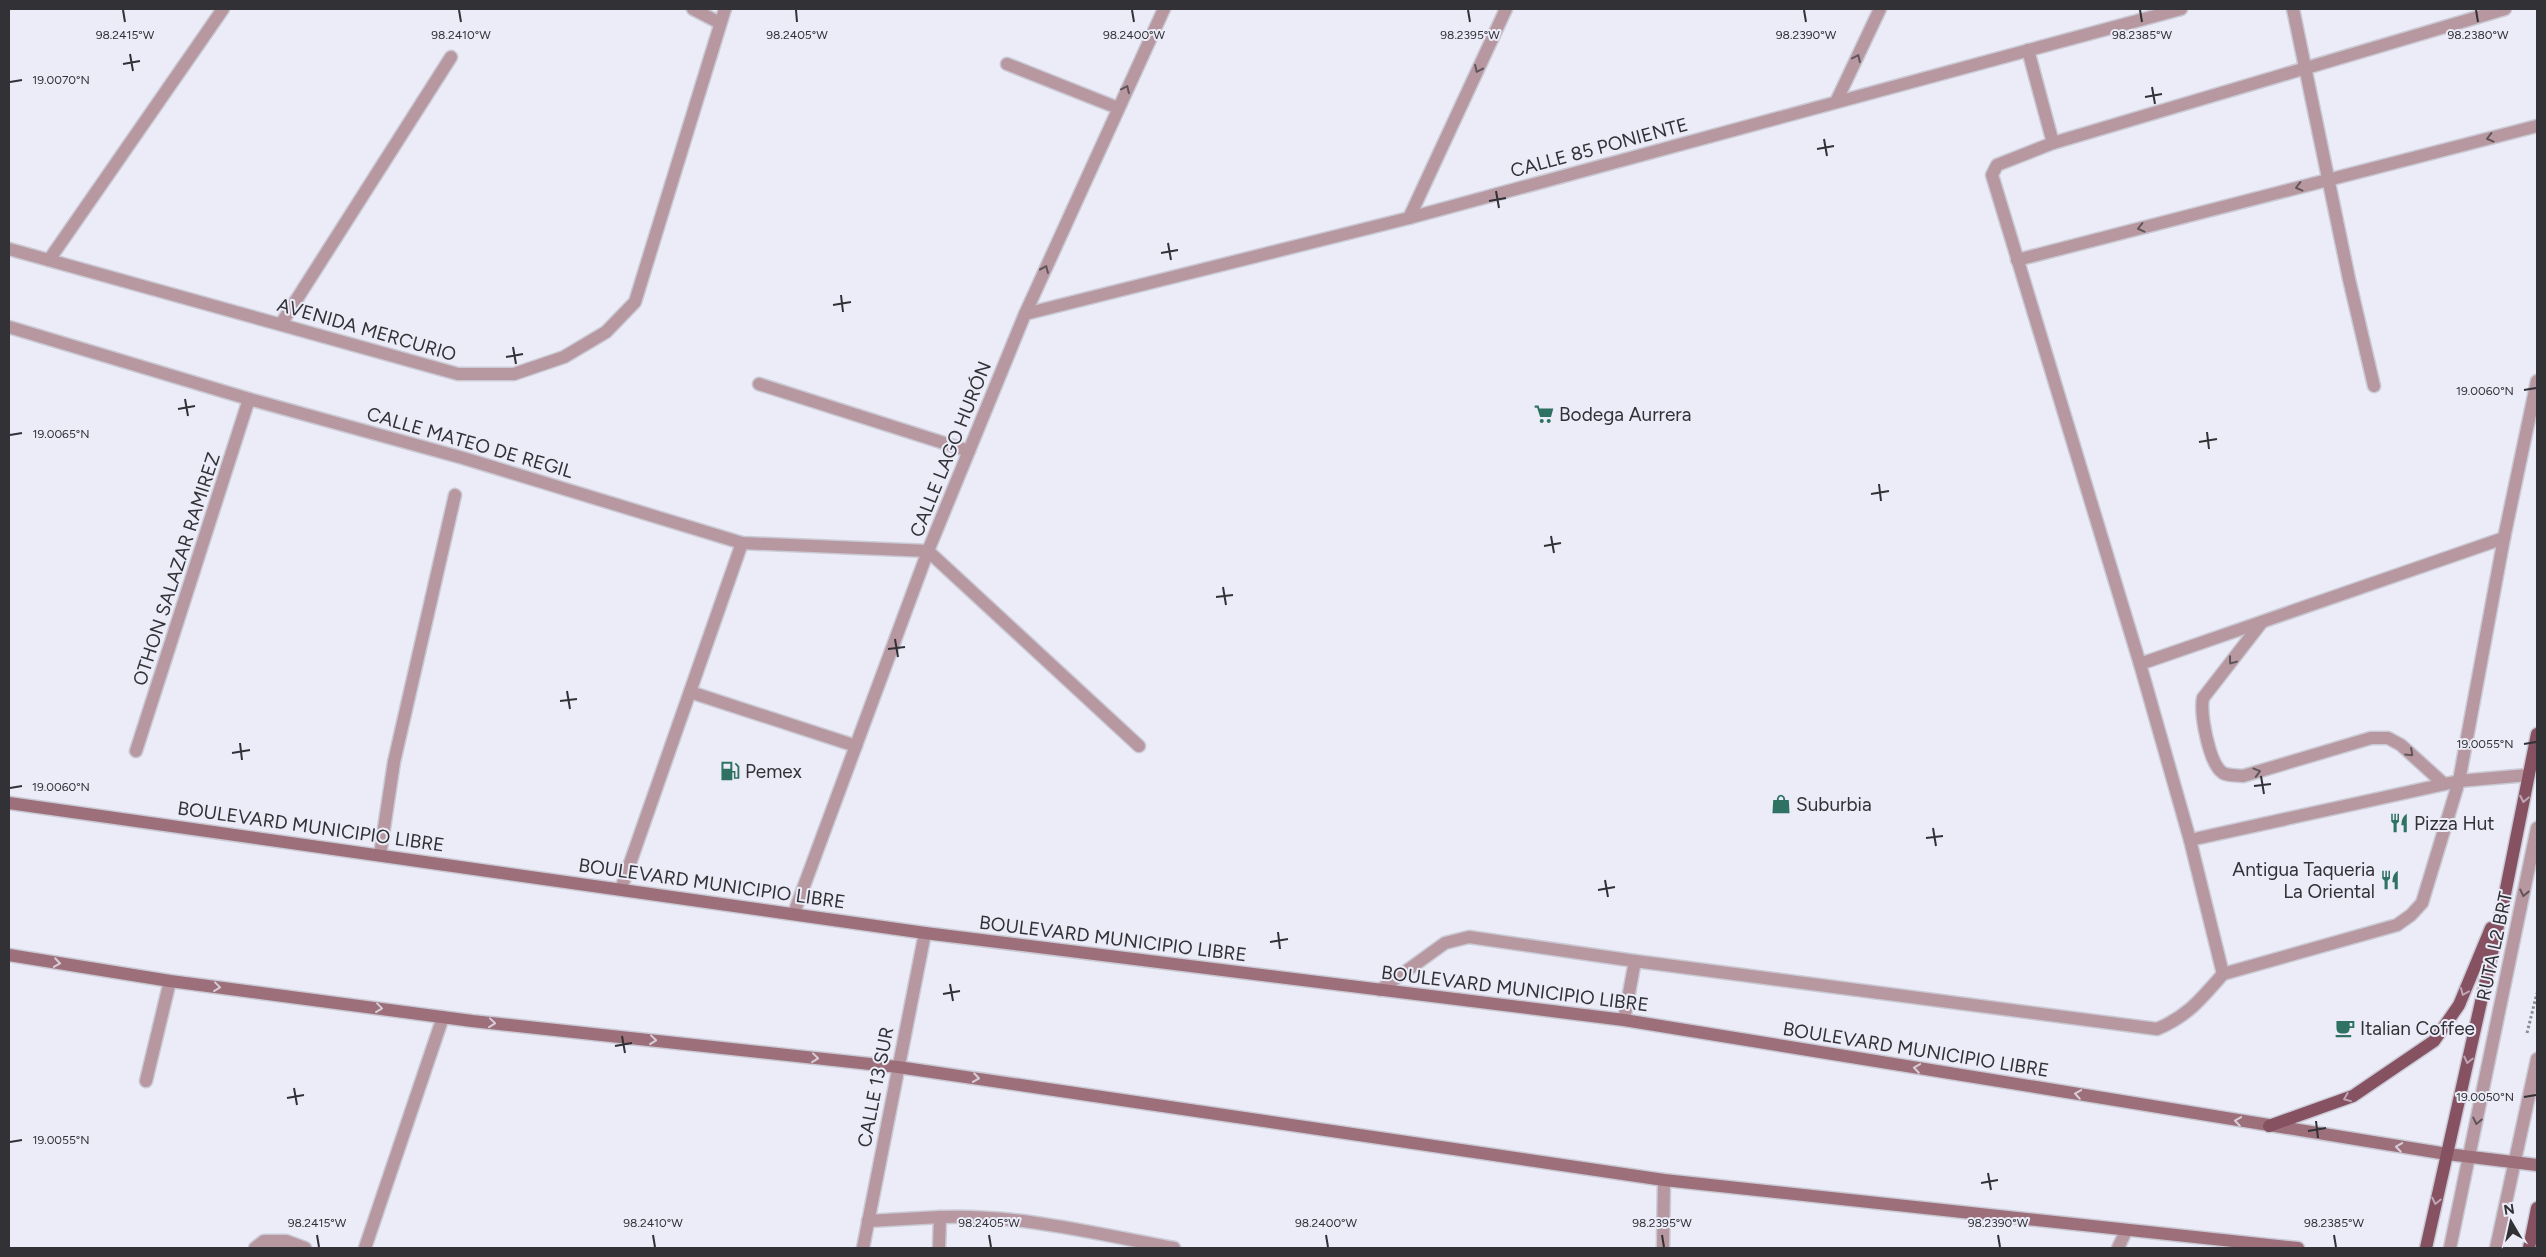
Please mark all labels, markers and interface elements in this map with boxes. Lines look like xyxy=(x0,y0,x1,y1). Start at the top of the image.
text: 98.2415°W xyxy=(96,28,155,42)
text: 98.2410°W xyxy=(431,28,491,42)
text: 98.2405°W xyxy=(766,28,828,42)
text: 98.2400°W xyxy=(1103,28,1166,42)
text: 98.2395°W xyxy=(1440,28,1500,42)
text: 98.2390°W xyxy=(1776,28,1837,42)
text: 98.2385°W xyxy=(2112,28,2173,42)
text: 98.2380°W xyxy=(2448,28,2509,42)
one-way arrow xyxy=(1850,54,1861,63)
one-way arrow xyxy=(1474,64,1484,73)
text: 19.0070°N xyxy=(32,73,90,87)
one-way arrow xyxy=(1120,85,1130,94)
street label: CALLE 85 PONIENTE xyxy=(1508,113,1690,182)
one-way arrow xyxy=(2486,132,2495,143)
one-way arrow xyxy=(2295,182,2303,192)
one-way arrow xyxy=(2137,222,2146,233)
one-way arrow xyxy=(1039,265,1049,274)
street label: AVENIDA MERCURIO xyxy=(275,293,459,366)
street label: CALLE LAGO HURÓN xyxy=(905,358,996,540)
text: 19.0060°N xyxy=(2456,384,2514,398)
street label: CALLE MATEO DE REGIL xyxy=(364,402,576,483)
supermarket icon: Bodega Aurrera xyxy=(1533,403,1555,425)
place label: Bodega Aurrera xyxy=(1559,403,1691,426)
text: 19.0065°N xyxy=(32,427,90,441)
street label: OTHON SALAZAR RAMIREZ xyxy=(128,450,225,689)
one-way arrow xyxy=(2229,655,2238,665)
text: 19.0055°N xyxy=(2456,737,2514,751)
one-way arrow xyxy=(2404,747,2413,756)
fuel station icon: Pemex xyxy=(719,760,741,782)
place label: Pemex xyxy=(745,760,802,783)
one-way arrow xyxy=(2252,767,2261,777)
text: 19.0060°N xyxy=(32,780,90,794)
shop icon: Suburbia xyxy=(1770,793,1792,815)
place label: Suburbia xyxy=(1796,793,1872,816)
one-way arrow xyxy=(2519,794,2529,803)
street label: BOULEVARD MUNICIPIO LIBRE xyxy=(176,796,446,857)
restaurant icon: Pizza Hut xyxy=(2388,812,2410,834)
place label: Pizza Hut xyxy=(2414,812,2495,835)
street label: BOULEVARD MUNICIPIO LIBRE xyxy=(577,853,847,914)
place label: Antigua Taqueria La Oriental xyxy=(2232,858,2375,903)
restaurant icon: Antigua Taqueria La Oriental xyxy=(2379,869,2401,891)
one-way arrow xyxy=(2519,888,2530,897)
street label: RUTA L2 BRT xyxy=(2472,889,2517,1003)
street label: BOULEVARD MUNICIPIO LIBRE xyxy=(978,911,1248,966)
one-way arrow xyxy=(52,957,61,967)
street label: BOULEVARD MUNICIPIO LIBRE xyxy=(1380,961,1650,1016)
one-way arrow xyxy=(213,982,222,992)
one-way arrow xyxy=(2460,987,2471,996)
one-way arrow xyxy=(375,1002,383,1013)
one-way arrow xyxy=(488,1017,496,1028)
street label: BOULEVARD MUNICIPIO LIBRE xyxy=(1781,1017,2051,1082)
cafe icon: Italian Coffee xyxy=(2334,1017,2356,1039)
place label: Italian Coffee xyxy=(2360,1017,2475,1040)
street label: CALLE 13 SUR xyxy=(853,1025,898,1149)
one-way arrow xyxy=(650,1034,658,1045)
one-way arrow xyxy=(811,1052,819,1063)
one-way arrow xyxy=(2463,1056,2474,1065)
one-way arrow xyxy=(1913,1064,1922,1074)
one-way arrow xyxy=(972,1073,980,1083)
one-way arrow xyxy=(2073,1090,2082,1100)
text: 19.0050°N xyxy=(2456,1090,2514,1104)
one-way arrow xyxy=(2343,1092,2352,1102)
one-way arrow xyxy=(2234,1116,2242,1126)
one-way arrow xyxy=(2472,1116,2483,1125)
text: 19.0055°N xyxy=(32,1133,90,1147)
one-way arrow xyxy=(2394,1142,2403,1152)
one-way arrow xyxy=(2432,1197,2442,1206)
north arrow xyxy=(2486,1197,2536,1247)
text: N xyxy=(2502,1200,2516,1219)
text: 98.2415°W xyxy=(288,1216,347,1230)
text: 98.2410°W xyxy=(623,1216,683,1230)
text: 98.2405°W xyxy=(958,1216,1020,1230)
text: 98.2400°W xyxy=(1295,1216,1358,1230)
text: 98.2395°W xyxy=(1632,1216,1692,1230)
text: 98.2390°W xyxy=(1968,1216,2029,1230)
text: 98.2385°W xyxy=(2304,1216,2365,1230)

